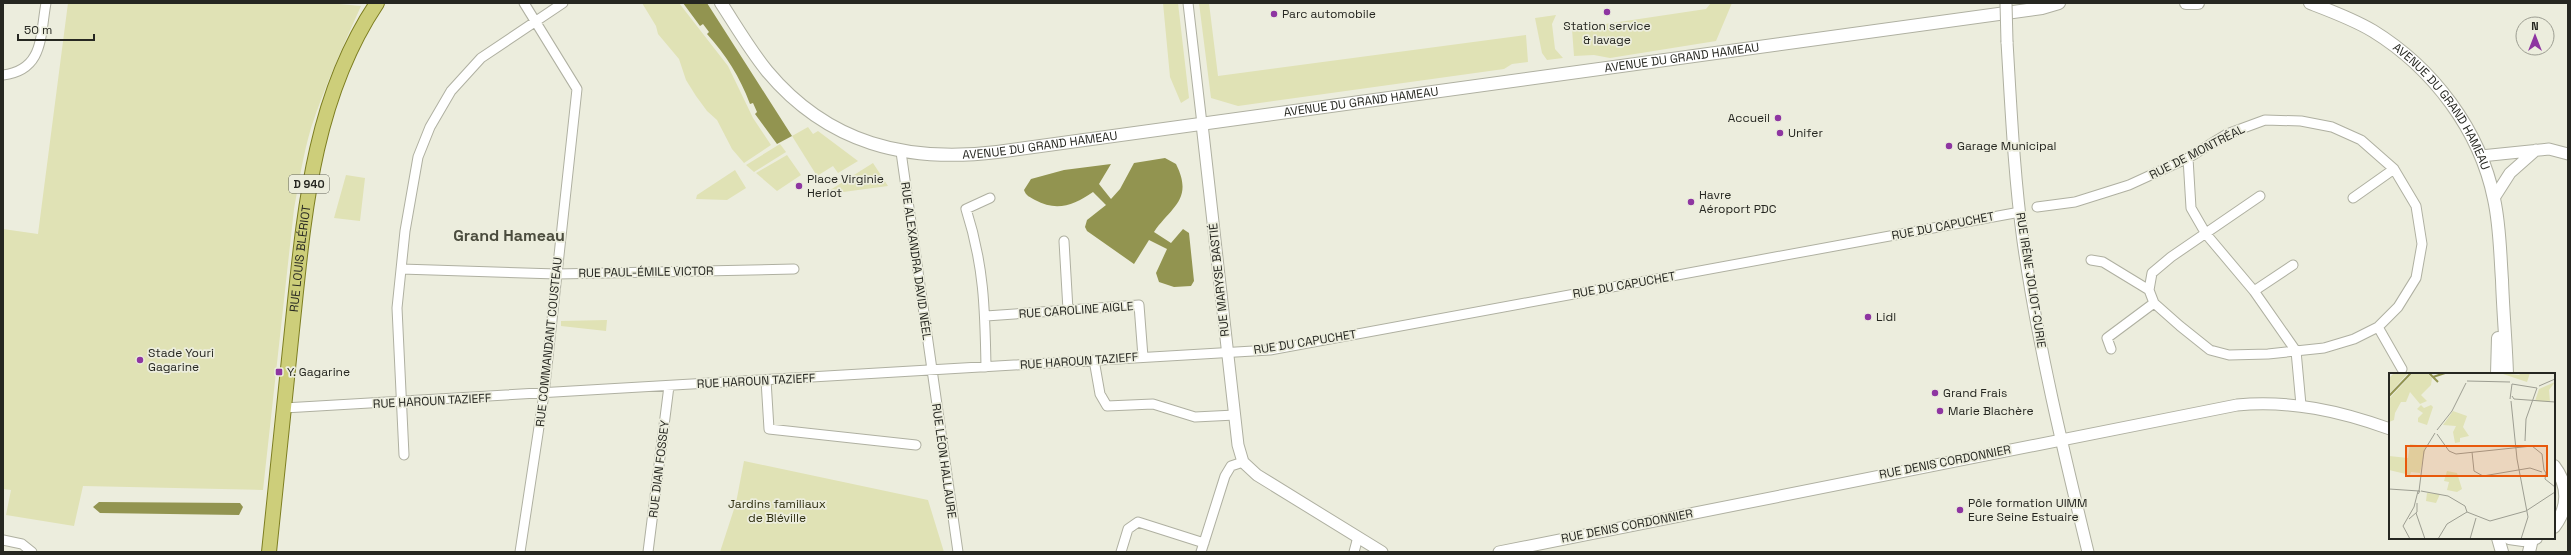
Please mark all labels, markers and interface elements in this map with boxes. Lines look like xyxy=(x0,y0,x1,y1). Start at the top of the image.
place label: Parc automobile xyxy=(1282,6,1376,22)
marker: Station service & lavage xyxy=(1602,7,1612,17)
marker: Parc automobile xyxy=(1269,9,1279,19)
scale bar xyxy=(18,16,94,42)
north arrow xyxy=(2515,16,2555,56)
place label: Station service & lavage xyxy=(1563,18,1651,48)
text: N xyxy=(2531,19,2539,33)
text: 50 m xyxy=(24,22,52,38)
street label: AVENUE DU GRAND HAMEAU xyxy=(1603,39,1760,76)
street label: AVENUE DU GRAND HAMEAU xyxy=(2389,39,2493,172)
street label: AVENUE DU GRAND HAMEAU xyxy=(1283,83,1439,120)
place label: Accueil xyxy=(1728,110,1770,126)
marker: Accueil xyxy=(1773,113,1783,123)
street label: RUE DE MONTRÉAL xyxy=(2147,121,2248,183)
place label: Unifer xyxy=(1788,125,1823,141)
street label: AVENUE DU GRAND HAMEAU xyxy=(962,127,1118,163)
marker: Unifer xyxy=(1775,128,1785,138)
place label: Garage Municipal xyxy=(1957,138,2056,154)
marker: Garage Municipal xyxy=(1944,141,1954,151)
place label: Place Virginie Heriot xyxy=(807,171,884,201)
road number: D 940 xyxy=(289,175,329,193)
marker: Place Virginie Heriot xyxy=(794,181,804,191)
street label: RUE ALEXANDRA DAVID NÉEL xyxy=(897,181,935,342)
place label: Havre Aéroport PDC xyxy=(1699,187,1777,217)
marker: Havre Aéroport PDC xyxy=(1686,197,1696,207)
street label: RUE LOUIS BLÉRIOT xyxy=(286,204,315,313)
street label: RUE DU CAPUCHET xyxy=(1890,208,1996,244)
street label: RUE IRÈNE JOLIOT-CURIE xyxy=(2012,211,2050,349)
street label: RUE MARYSE BASTIÉ xyxy=(1205,222,1233,338)
district label: Grand Hameau xyxy=(453,225,565,246)
street label: RUE COMMANDANT COUSTEAU xyxy=(532,256,566,428)
street label: RUE PAUL-ÉMILE VICTOR xyxy=(578,263,714,281)
street label: RUE DU CAPUCHET xyxy=(1571,268,1677,302)
street label: RUE CAROLINE AIGLE xyxy=(1018,298,1134,322)
place label: Lidl xyxy=(1876,309,1896,325)
marker: Lidl xyxy=(1863,312,1873,322)
street label: RUE DU CAPUCHET xyxy=(1252,326,1358,358)
place label: Stade Youri Gagarine xyxy=(148,345,214,375)
street label: RUE HAROUN TAZIEFF xyxy=(1019,349,1139,373)
marker: Stade Youri Gagarine xyxy=(135,355,145,365)
place label: Y. Gagarine xyxy=(287,364,350,380)
marker: Y. Gagarine xyxy=(274,367,284,377)
street label: RUE HAROUN TAZIEFF xyxy=(696,370,816,392)
inset map xyxy=(2389,373,2555,539)
place label: Grand Frais xyxy=(1943,385,2007,401)
marker: Grand Frais xyxy=(1930,388,1940,398)
street label: RUE HAROUN TAZIEFF xyxy=(372,390,492,412)
street label: RUE LÉON HALLAURE xyxy=(928,402,960,520)
place label: Marie Blachère xyxy=(1948,403,2034,419)
marker: Marie Blachère xyxy=(1935,406,1945,416)
street label: RUE DIAN FOSSEY xyxy=(645,419,673,519)
street label: RUE DENIS CORDONNIER xyxy=(1878,441,2012,483)
place label: Pôle formation UIMM Eure Seine Estuaire xyxy=(1968,495,2087,525)
park label: Jardins familiaux de Bléville xyxy=(728,496,826,526)
street label: RUE DENIS CORDONNIER xyxy=(1560,505,1694,547)
marker: Pôle formation UIMM Eure Seine Estuaire xyxy=(1955,505,1965,515)

